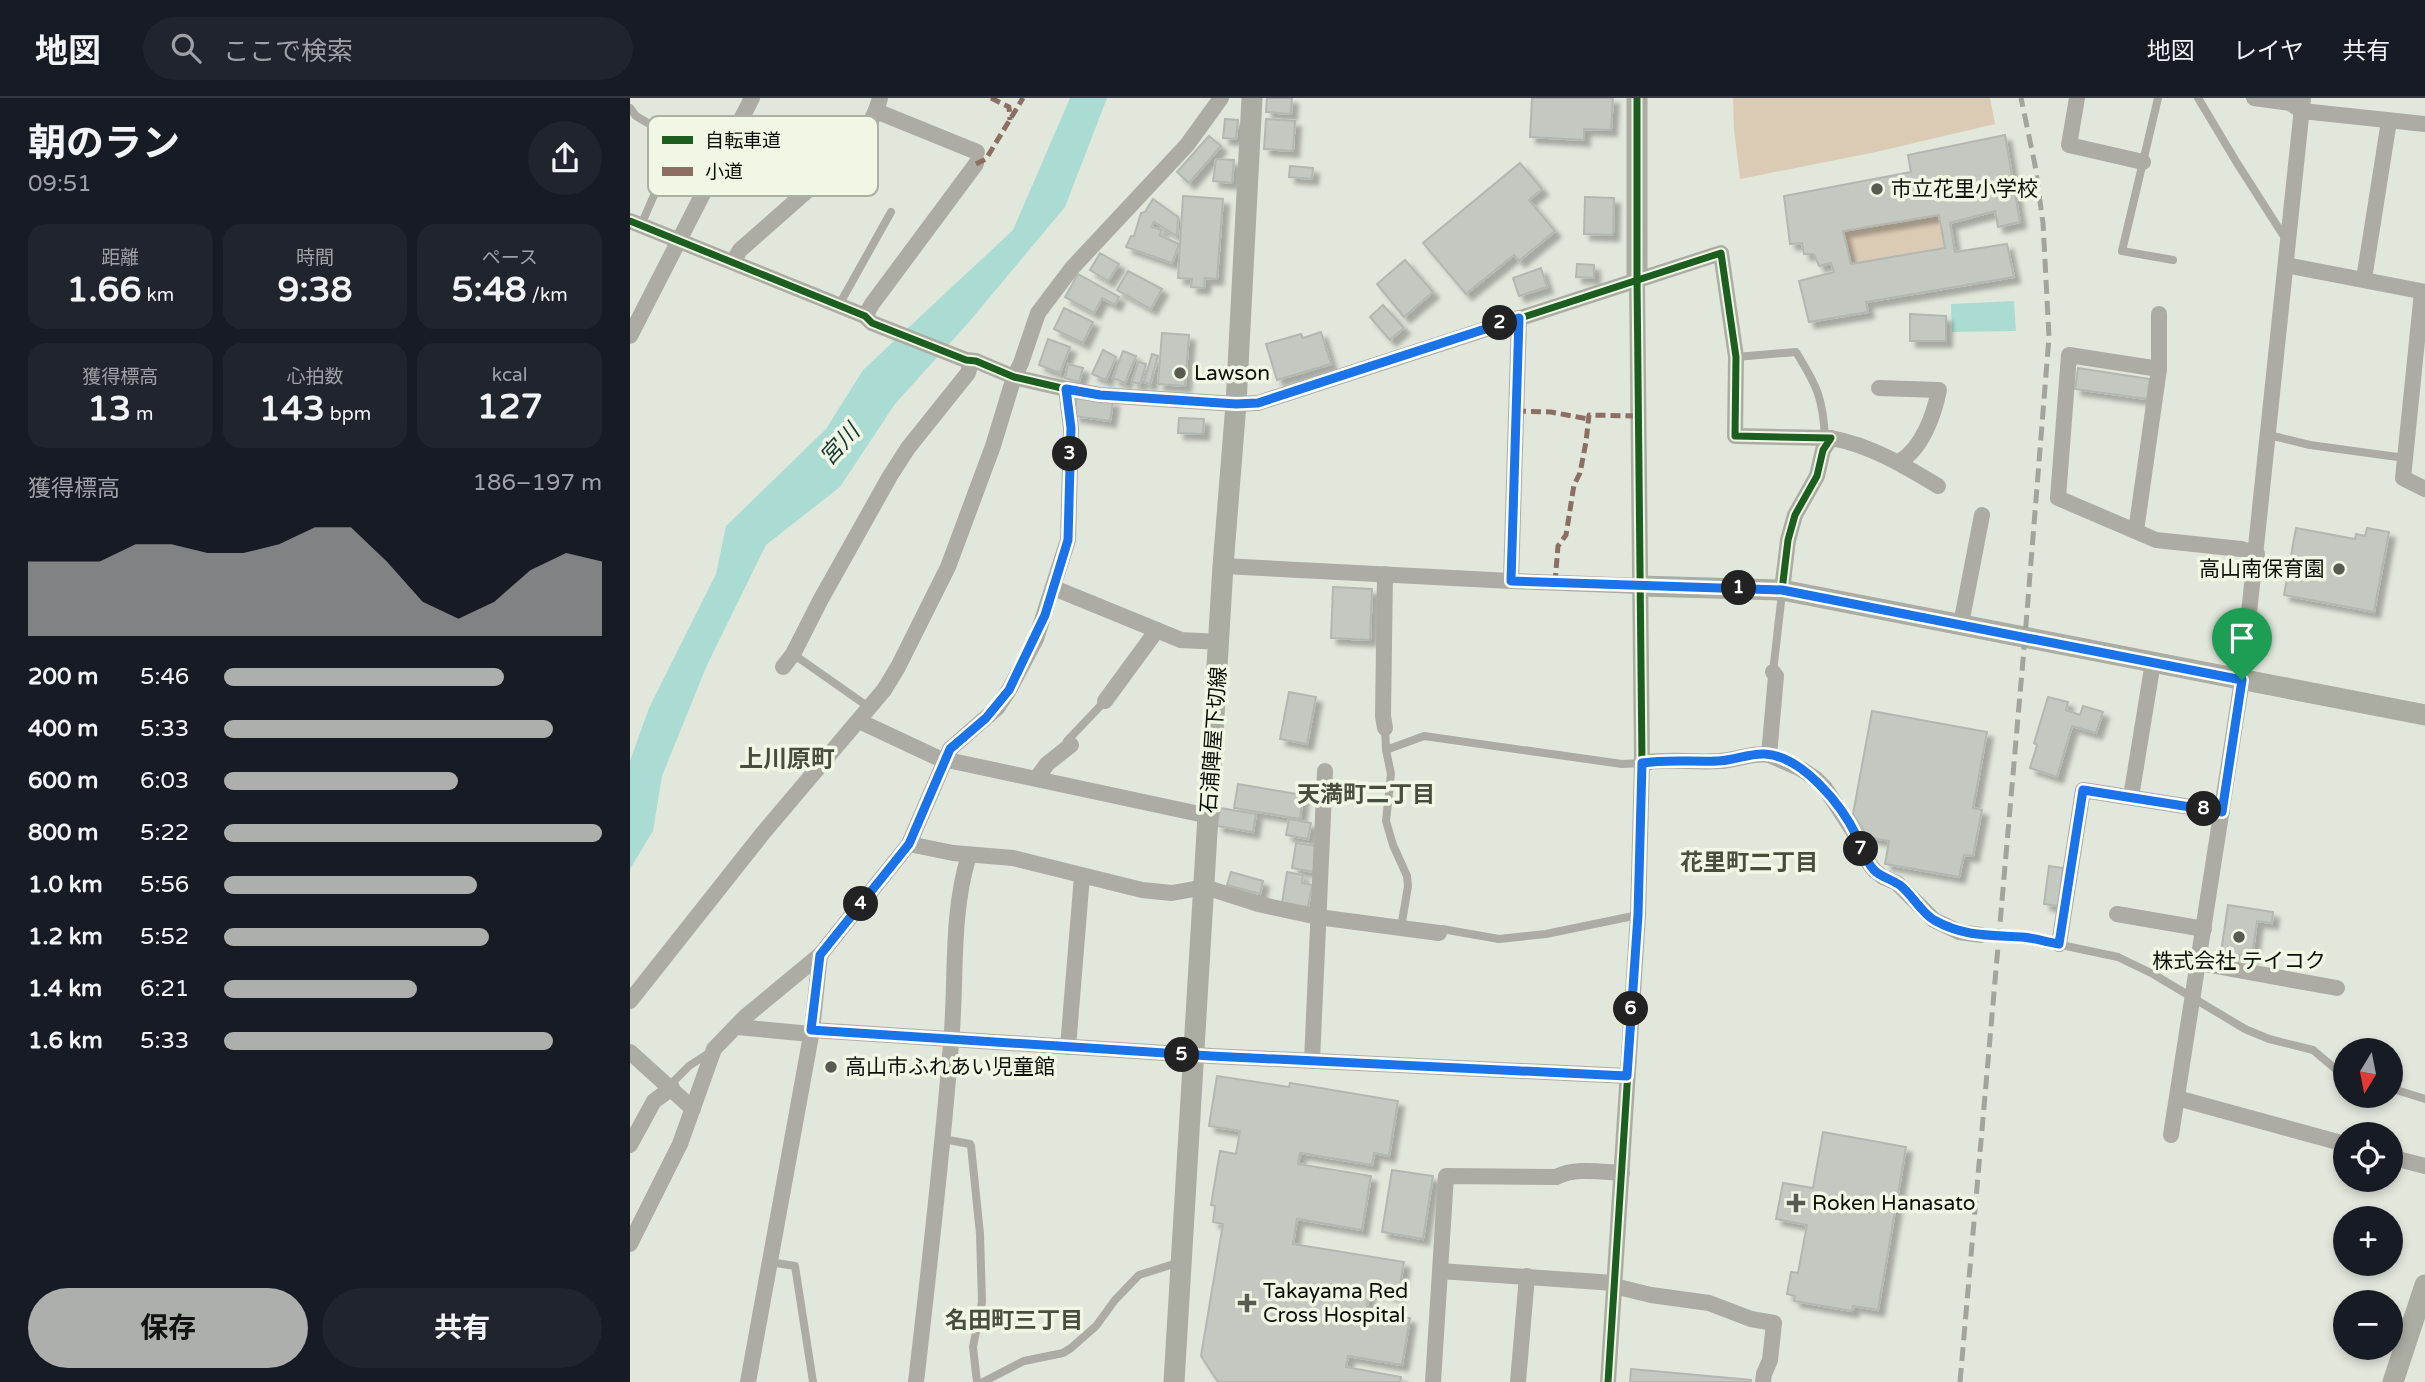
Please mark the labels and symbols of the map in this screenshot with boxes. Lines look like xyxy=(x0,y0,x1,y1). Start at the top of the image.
legend xyxy=(648,116,878,196)
text: 自転車道 xyxy=(705,130,781,152)
text: 小道 xyxy=(705,161,743,183)
place label: 市立花里小学校 xyxy=(1891,177,2038,202)
marker: 市立花里小学校 xyxy=(1869,181,1885,197)
pin: 2 xyxy=(1482,306,1518,341)
place label: Lawson xyxy=(1194,361,1270,386)
marker: Lawson xyxy=(1172,365,1188,381)
water label: 宮川 xyxy=(814,416,868,471)
pin: 3 xyxy=(1052,436,1088,472)
place label: 高山南保育園 xyxy=(2199,557,2325,582)
marker: 高山南保育園 xyxy=(2331,561,2347,577)
pin: 1 xyxy=(1722,570,1756,606)
pin xyxy=(2212,608,2272,680)
street label: 石浦陣屋下切線 xyxy=(1196,666,1232,814)
district label: 上川原町 xyxy=(739,745,835,774)
district label: 天満町二丁目 xyxy=(1297,781,1435,809)
pin: 8 xyxy=(2186,792,2222,826)
pin: 7 xyxy=(1844,832,1878,866)
district label: 花里町二丁目 xyxy=(1680,849,1818,877)
pin: 4 xyxy=(844,886,878,922)
marker: 株式会社 テイコク xyxy=(2231,929,2247,945)
place label: 株式会社 テイコク xyxy=(2152,949,2326,974)
pin: 6 xyxy=(1614,992,1648,1026)
pin: 5 xyxy=(1164,1038,1200,1072)
north arrow xyxy=(2333,1038,2403,1108)
place label: 高山市ふれあい児童館 xyxy=(845,1055,1055,1080)
marker: 高山市ふれあい児童館 xyxy=(823,1059,839,1075)
place label: Roken Hanasato xyxy=(1812,1191,1976,1216)
marker: Roken Hanasato xyxy=(1786,1193,1806,1213)
place label: Takayama Red Cross Hospital xyxy=(1263,1279,1408,1328)
marker: Takayama Red Cross Hospital xyxy=(1237,1293,1257,1313)
district label: 名田町三丁目 xyxy=(945,1307,1083,1335)

